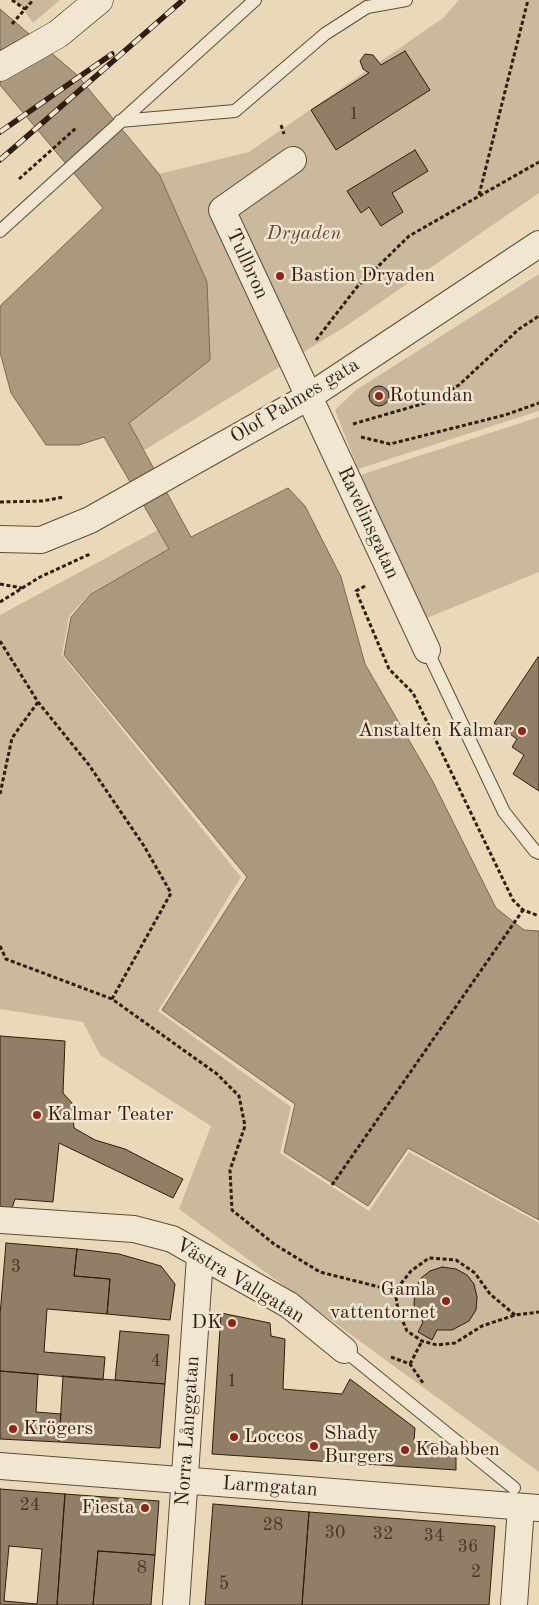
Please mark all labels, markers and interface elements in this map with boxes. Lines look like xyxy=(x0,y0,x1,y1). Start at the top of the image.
house number: 1 xyxy=(349,103,359,125)
park label: Dryaden xyxy=(267,222,341,246)
street label: Tullbron xyxy=(220,225,274,303)
place label: Bastion Dryaden xyxy=(290,264,435,288)
marker: Bastion Dryaden xyxy=(274,270,286,282)
street label: Olof Palmes gata xyxy=(226,353,364,449)
place label: Rotundan xyxy=(389,384,473,408)
marker: Rotundan xyxy=(373,390,385,402)
street label: Ravelinsgatan xyxy=(332,463,404,583)
place label: Anstalten Kalmar xyxy=(358,719,512,743)
marker: Anstalten Kalmar xyxy=(516,725,528,737)
place label: Kalmar Teater xyxy=(47,1103,173,1127)
marker: Kalmar Teater xyxy=(31,1109,43,1121)
street label: Västra Vallgatan xyxy=(171,1233,309,1329)
house number: 3 xyxy=(11,1256,21,1278)
place label: Gamla vattentornet xyxy=(330,1278,436,1325)
marker: Gamla vattentornet xyxy=(440,1295,452,1307)
place label: DK xyxy=(191,1311,222,1335)
marker: DK xyxy=(226,1317,238,1329)
house number: 4 xyxy=(151,1350,161,1372)
street label: Norra Långgatan xyxy=(171,1355,205,1507)
house number: 1 xyxy=(227,1370,237,1392)
place label: Krögers xyxy=(23,1417,93,1441)
place label: Shady Burgers xyxy=(324,1422,394,1469)
marker: Krögers xyxy=(7,1423,19,1435)
place label: Loccos xyxy=(244,1425,303,1449)
marker: Loccos xyxy=(228,1431,240,1443)
place label: Kebabben xyxy=(415,1438,500,1462)
marker: Shady Burgers xyxy=(308,1440,320,1452)
marker: Kebabben xyxy=(399,1444,411,1456)
street label: Larmgatan xyxy=(221,1472,319,1502)
house number: 24 xyxy=(20,1494,40,1516)
place label: Fiesta xyxy=(81,1496,135,1520)
marker: Fiesta xyxy=(139,1502,151,1514)
house number: 28 xyxy=(263,1514,283,1536)
house number: 30 xyxy=(325,1522,345,1544)
house number: 32 xyxy=(373,1523,393,1545)
house number: 34 xyxy=(424,1525,444,1547)
house number: 36 xyxy=(458,1536,478,1558)
house number: 8 xyxy=(137,1557,147,1579)
house number: 2 xyxy=(471,1561,481,1583)
house number: 5 xyxy=(219,1573,229,1595)

